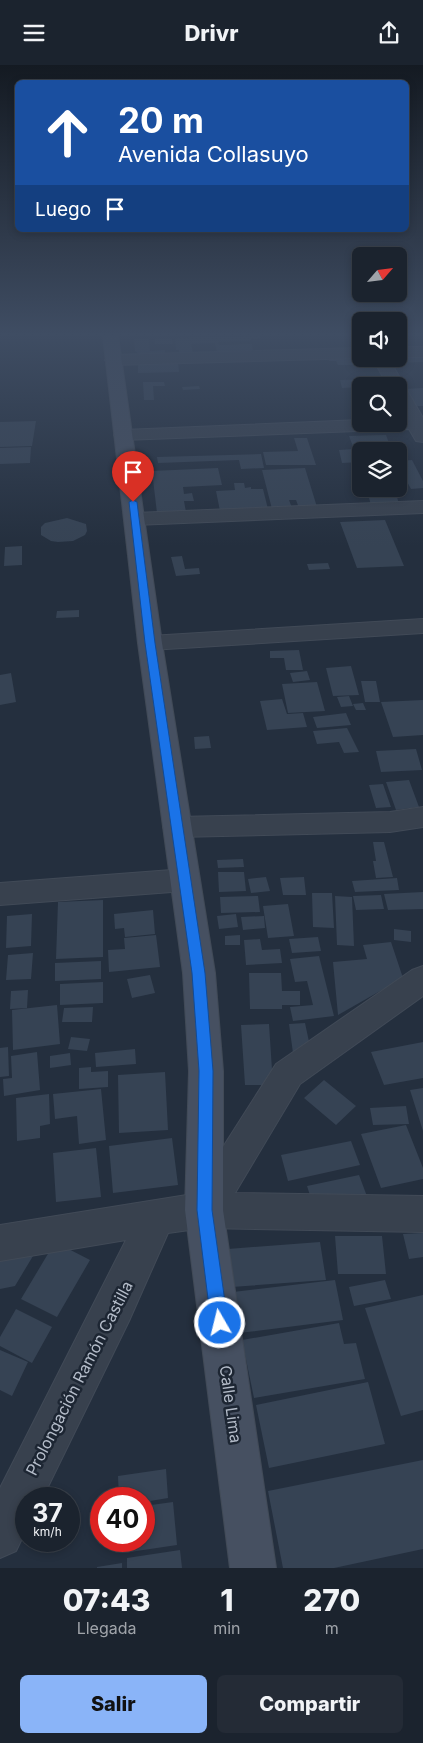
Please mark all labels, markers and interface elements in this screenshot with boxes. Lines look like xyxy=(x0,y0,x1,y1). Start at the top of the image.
icon: menu xyxy=(20,19,48,47)
icon: share xyxy=(375,19,403,47)
text: Drivr xyxy=(184,20,239,46)
text: 20 m xyxy=(118,99,204,141)
icon: ahead xyxy=(35,100,100,165)
text: Avenida Collasuyo xyxy=(118,141,309,167)
icon: arrive xyxy=(101,195,129,223)
text: Luego xyxy=(35,198,91,221)
north arrow xyxy=(352,247,408,303)
map controls xyxy=(352,247,407,497)
button: sound xyxy=(352,312,407,367)
button: search xyxy=(352,377,407,432)
button: layers xyxy=(352,442,407,497)
pin xyxy=(112,451,154,502)
icon: arrive xyxy=(119,458,147,486)
street label: Prolongación Ramón Castilla xyxy=(21,1277,137,1479)
position arrow xyxy=(193,1296,245,1348)
street label: Calle Lima xyxy=(216,1364,246,1444)
speed limit sign: 40 xyxy=(90,1487,155,1552)
text: 37 xyxy=(32,1498,63,1528)
text: km/h xyxy=(33,1524,62,1539)
text: 07:43 xyxy=(63,1582,150,1618)
text: 1 xyxy=(220,1582,233,1618)
text: 270 xyxy=(303,1582,360,1618)
text: Llegada xyxy=(77,1618,136,1638)
text: min xyxy=(213,1618,240,1638)
text: m xyxy=(325,1618,339,1638)
button: Salir xyxy=(20,1675,207,1733)
button: Compartir xyxy=(217,1675,403,1733)

